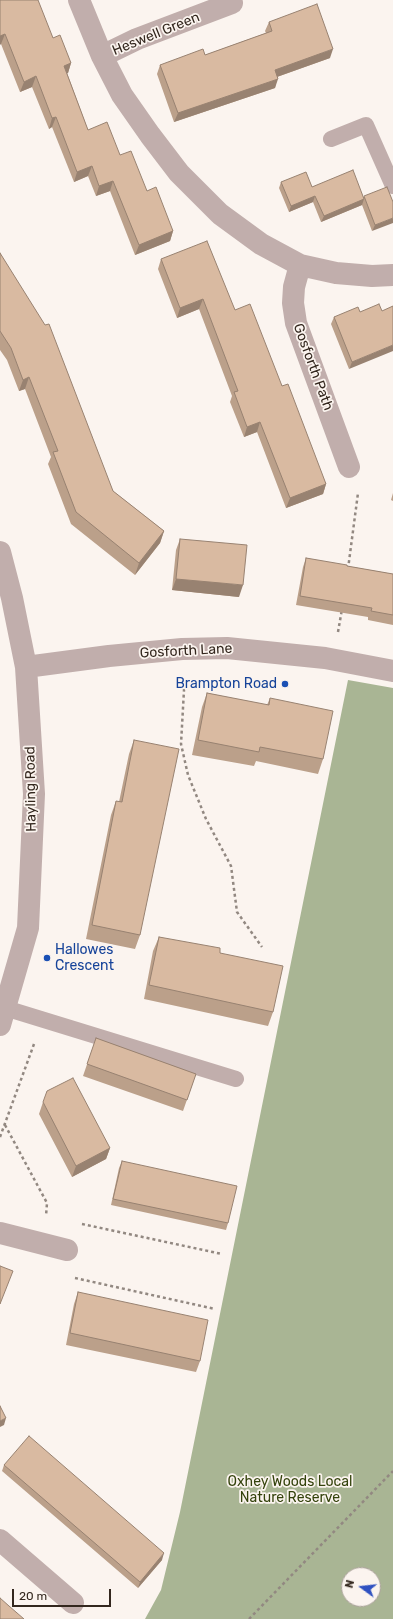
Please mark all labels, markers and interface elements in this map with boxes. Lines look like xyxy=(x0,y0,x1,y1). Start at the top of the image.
street label: Heswell Green xyxy=(110,9,202,59)
street label: Gosforth Path xyxy=(290,321,336,413)
street label: Gosforth Lane xyxy=(139,640,233,662)
place label: Brampton Road xyxy=(175,676,277,692)
marker: Brampton Road xyxy=(280,679,290,689)
street label: Hayling Road xyxy=(22,746,40,832)
place label: Hallowes Crescent xyxy=(55,942,114,974)
marker: Hallowes Crescent xyxy=(42,953,52,963)
park label: Oxhey Woods Local Nature Reserve xyxy=(228,1474,352,1506)
north arrow xyxy=(341,1567,381,1607)
text: N xyxy=(343,1579,357,1590)
scale bar xyxy=(14,1581,113,1607)
text: 20 m xyxy=(19,1589,47,1603)

